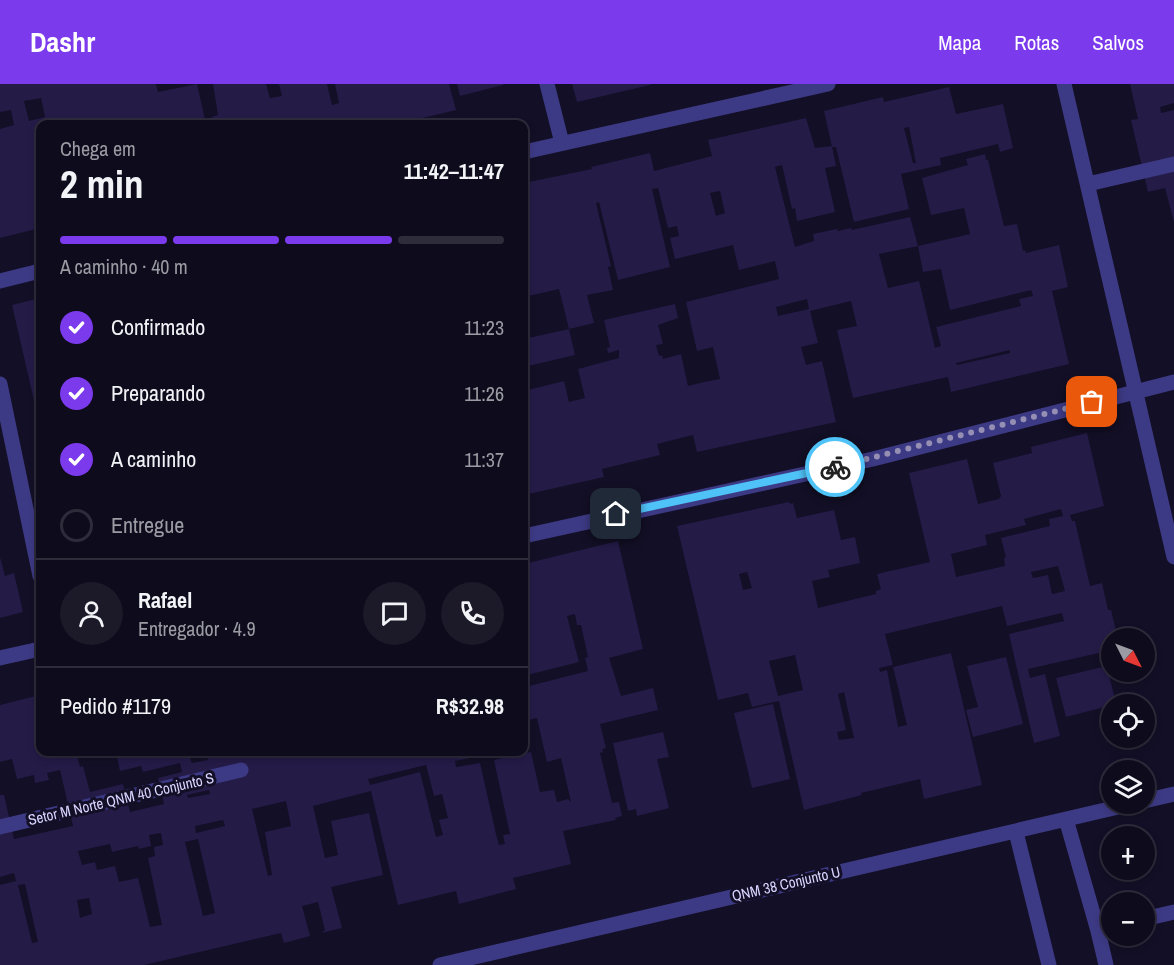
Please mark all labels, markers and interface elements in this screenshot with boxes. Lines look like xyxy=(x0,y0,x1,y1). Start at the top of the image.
text: Dashr xyxy=(30,23,95,61)
text: Mapa xyxy=(938,28,981,57)
text: Rotas xyxy=(1014,28,1059,57)
text: Salvos xyxy=(1092,28,1144,57)
text: Chega em xyxy=(60,135,136,162)
text: 11:42–11:47 xyxy=(404,156,504,186)
text: 2 min xyxy=(60,158,144,210)
text: A caminho · 40 m xyxy=(60,253,188,280)
icon: check xyxy=(60,311,93,344)
text: Confirmado xyxy=(111,312,205,342)
text: 11:23 xyxy=(464,314,504,341)
pin xyxy=(1066,376,1117,427)
icon: check xyxy=(60,377,93,410)
text: Preparando xyxy=(111,378,205,408)
text: 11:26 xyxy=(464,380,504,407)
icon: bag xyxy=(1075,385,1108,418)
courier xyxy=(805,437,865,497)
icon: check xyxy=(60,443,93,476)
text: A caminho xyxy=(111,444,196,474)
text: 11:37 xyxy=(464,446,504,473)
icon: bike xyxy=(819,451,852,484)
pin xyxy=(590,488,641,539)
icon: home xyxy=(599,497,632,530)
text: Entregue xyxy=(111,510,184,540)
button: person xyxy=(60,582,123,645)
button: chat xyxy=(363,582,426,645)
button: phone xyxy=(441,582,504,645)
text: Rafael xyxy=(138,585,192,615)
text: Entregador · 4.9 xyxy=(138,615,256,642)
north arrow xyxy=(1101,628,1155,682)
map controls xyxy=(1101,628,1155,946)
text: Pedido #1179 xyxy=(60,691,171,721)
text: R$32.98 xyxy=(436,691,504,721)
button: locate xyxy=(1101,694,1155,748)
button: layers xyxy=(1101,760,1155,814)
street label: Setor M Norte QNM 40 Conjunto S xyxy=(26,767,216,830)
button: + xyxy=(1101,826,1155,880)
street label: QNM 38 Conjunto U xyxy=(730,861,842,906)
button: − xyxy=(1101,892,1155,946)

